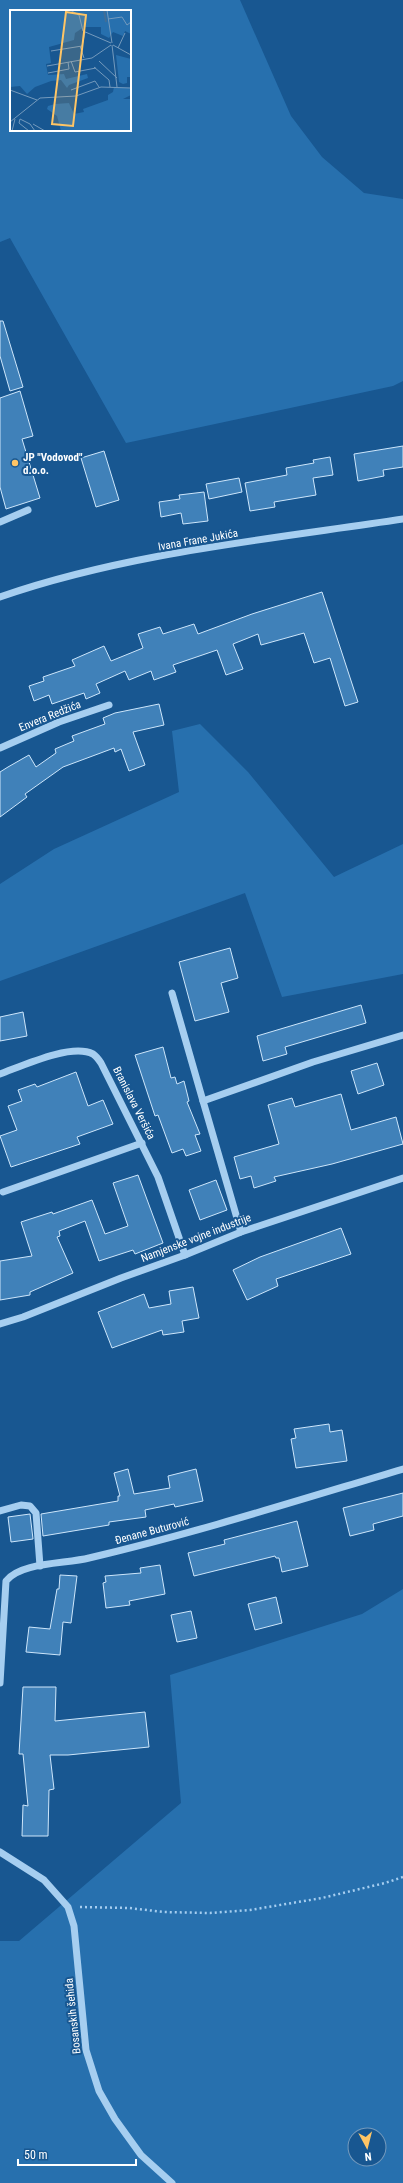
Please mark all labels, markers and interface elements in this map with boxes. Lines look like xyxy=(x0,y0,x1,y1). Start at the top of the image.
inset map xyxy=(10,10,131,131)
place label: JP "Vodovod" d.o.o. xyxy=(23,451,83,477)
marker: JP "Vodovod" d.o.o. xyxy=(10,458,20,468)
street label: Ivana Frane Jukića xyxy=(157,527,239,553)
street label: Envera Redžića xyxy=(17,698,83,734)
street label: Branislava Veršića xyxy=(110,1065,158,1141)
street label: Namjenske vojne industrije xyxy=(139,1211,253,1265)
street label: Đenane Buturović xyxy=(114,1515,190,1547)
street label: Bosanskih šehida xyxy=(63,1977,83,2055)
north arrow xyxy=(347,2127,387,2167)
scale bar xyxy=(18,2141,136,2167)
text: 50 m xyxy=(24,2148,48,2162)
text: N xyxy=(364,2150,372,2163)

